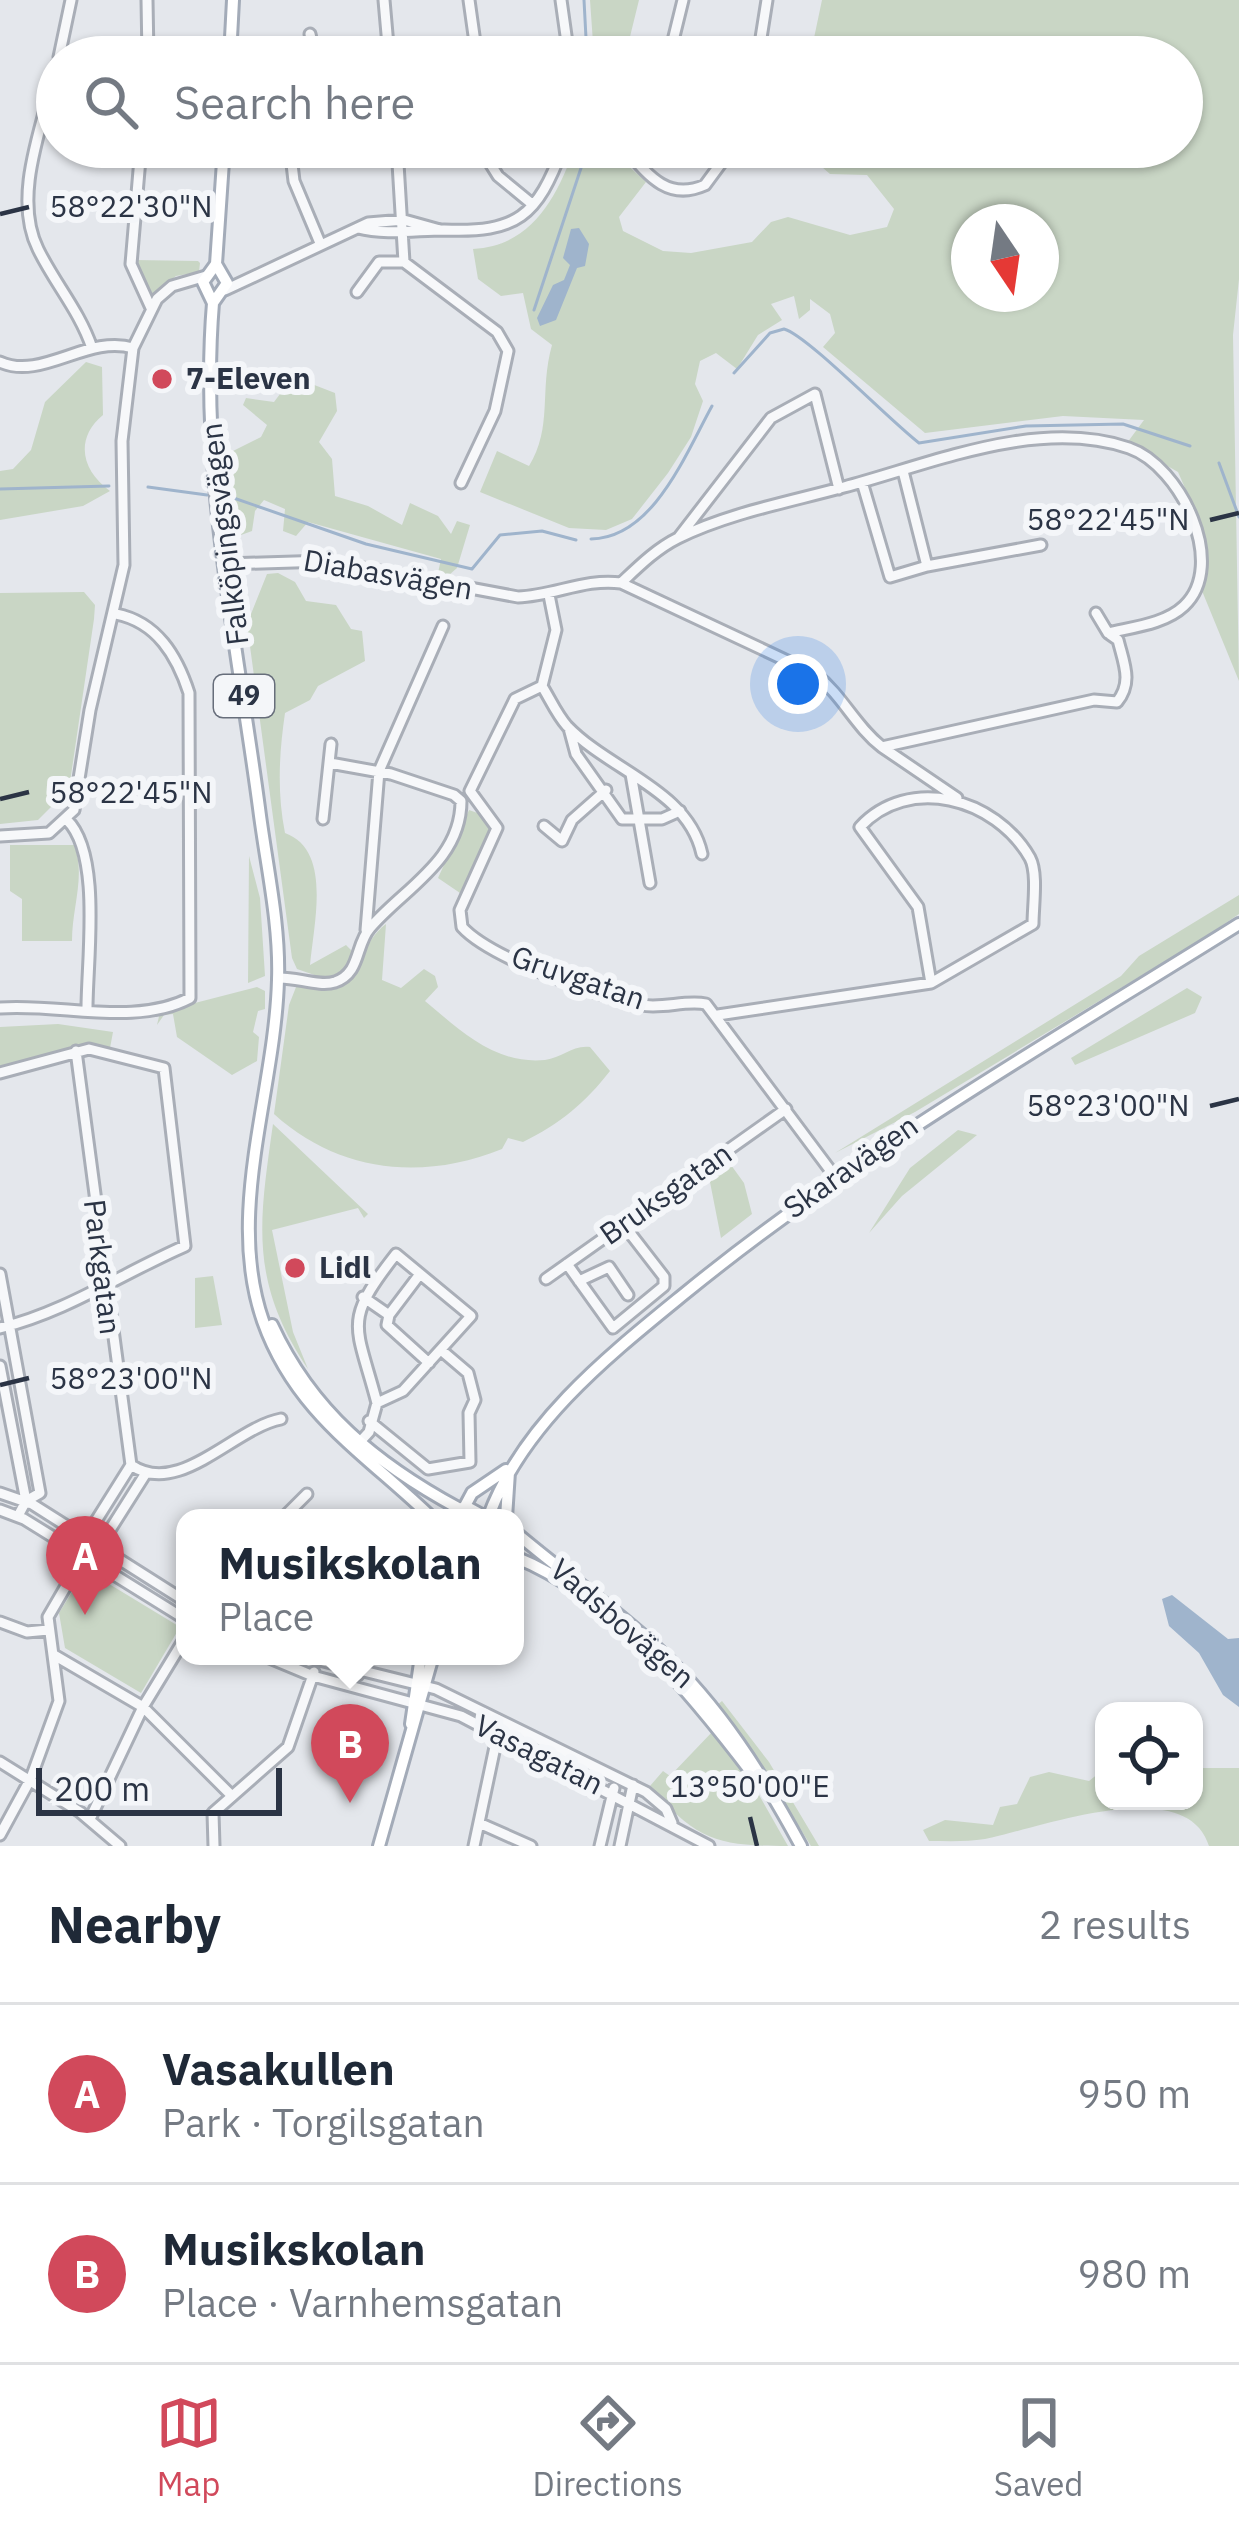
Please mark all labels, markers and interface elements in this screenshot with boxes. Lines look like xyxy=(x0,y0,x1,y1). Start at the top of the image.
search box xyxy=(36,36,1203,168)
icon: search xyxy=(78,69,144,135)
text: Search here xyxy=(174,73,415,131)
text: 58°22'30"N xyxy=(49,186,213,225)
north arrow xyxy=(951,204,1059,312)
place label: 7-Eleven xyxy=(186,358,311,397)
marker: 7-Eleven xyxy=(149,366,175,392)
street label: Falköpingsvägen xyxy=(191,421,256,647)
text: 58°22'45"N xyxy=(1026,499,1190,538)
street label: Diabasvägen xyxy=(301,539,476,608)
your location xyxy=(768,654,828,714)
road number: 49 xyxy=(214,675,274,717)
text: 58°22'45"N xyxy=(49,772,213,811)
street label: Gruvgatan xyxy=(507,936,650,1018)
text: 58°23'00"N xyxy=(1026,1085,1190,1124)
street label: Skaravägen xyxy=(775,1105,925,1226)
street label: Bruksgatan xyxy=(591,1133,739,1253)
street label: Parkgatan xyxy=(76,1197,131,1337)
place label: Lidl xyxy=(319,1247,371,1286)
marker: Lidl xyxy=(282,1255,308,1281)
text: 58°23'00"N xyxy=(49,1358,213,1397)
popup xyxy=(176,1509,524,1665)
pin: A xyxy=(46,1516,124,1615)
text: Musikskolan xyxy=(218,1533,482,1591)
street label: Vadsbovägen xyxy=(543,1549,703,1696)
text: Place xyxy=(218,1591,314,1642)
map controls xyxy=(1095,1702,1203,1810)
button: locate xyxy=(1095,1702,1203,1810)
pin: B xyxy=(311,1704,389,1803)
street label: Vasagatan xyxy=(469,1705,611,1803)
scale bar xyxy=(36,1762,282,1815)
text: 13°50'00"E xyxy=(670,1766,830,1805)
text: 200 m xyxy=(54,1767,150,1810)
text: Nearby xyxy=(48,1891,221,1957)
text: 2 results xyxy=(1039,1899,1191,1950)
text: Vasakullen xyxy=(162,2039,395,2097)
text: A xyxy=(74,2068,100,2119)
text: 950 m xyxy=(1078,2068,1191,2119)
text: Park · Torgilsgatan xyxy=(162,2097,485,2148)
text: Musikskolan xyxy=(162,2219,426,2277)
text: B xyxy=(74,2248,100,2299)
text: 980 m xyxy=(1078,2248,1191,2299)
text: Place · Varnhemsgatan xyxy=(162,2277,563,2328)
tab: Map xyxy=(156,2390,222,2505)
tab: Directions xyxy=(533,2390,683,2505)
tab: Saved xyxy=(994,2390,1083,2505)

